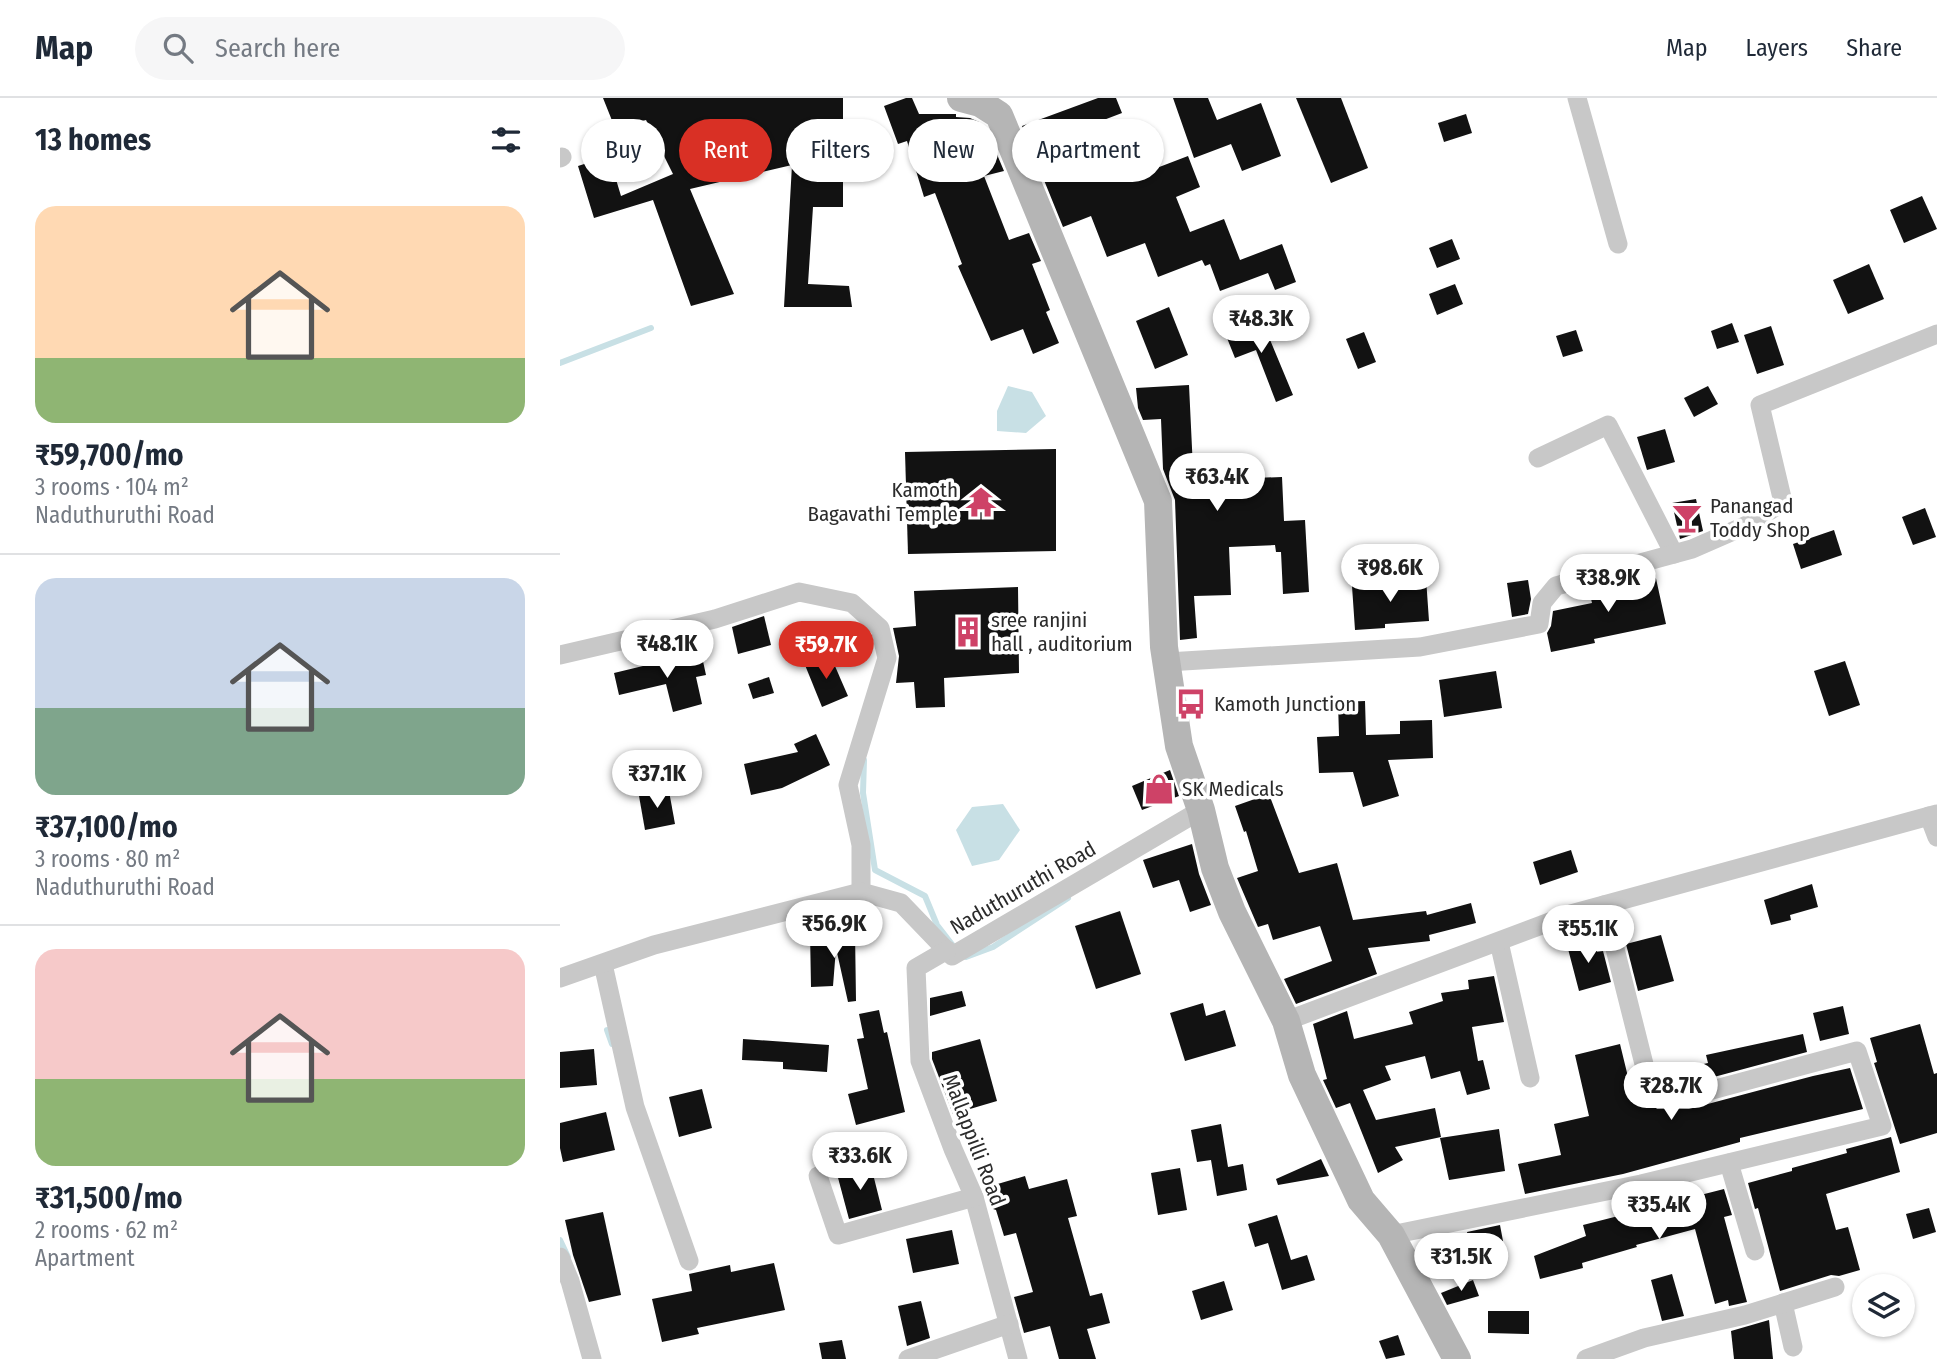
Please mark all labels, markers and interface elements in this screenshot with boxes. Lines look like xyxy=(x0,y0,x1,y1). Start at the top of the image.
search box xyxy=(135,17,625,80)
text: Map xyxy=(35,28,93,68)
icon: search xyxy=(159,29,197,67)
text: Search here xyxy=(215,33,340,64)
text: Map xyxy=(1666,34,1708,62)
text: Layers xyxy=(1746,34,1808,62)
text: Share xyxy=(1846,34,1902,62)
chip: Buy xyxy=(581,119,665,182)
chip: Rent xyxy=(679,119,772,182)
chip: Filters xyxy=(786,119,894,182)
chip: New xyxy=(908,119,998,182)
chip: Apartment xyxy=(1012,119,1164,182)
icon: filters xyxy=(487,121,525,159)
text: 13 homes xyxy=(35,122,151,158)
icon: home xyxy=(217,252,343,378)
pin: ₹48.3K xyxy=(1204,296,1318,355)
text: ₹48.3K xyxy=(1229,304,1293,332)
text: ₹59,700/mo xyxy=(35,437,184,473)
pin: ₹63.4K xyxy=(1160,454,1274,513)
text: ₹63.4K xyxy=(1185,462,1249,490)
text: 3 rooms · 104 m² xyxy=(35,473,189,501)
place label: Kamoth Bagavathi Temple xyxy=(807,477,958,527)
temple icon: Kamoth Bagavathi Temple xyxy=(964,485,998,519)
place label: Panangad Toddy Shop xyxy=(1710,493,1810,543)
text: Naduthuruthi Road xyxy=(35,501,215,529)
bar icon: Panangad Toddy Shop xyxy=(1670,501,1704,535)
pin: ₹98.6K xyxy=(1333,545,1447,604)
text: ₹98.6K xyxy=(1357,553,1423,581)
pin: ₹38.9K xyxy=(1551,554,1665,614)
text: ₹38.9K xyxy=(1576,563,1640,591)
place label: sree ranjini hall , auditorium xyxy=(991,607,1133,657)
building icon: sree ranjini hall , auditorium xyxy=(951,615,985,649)
pin: ₹48.1K xyxy=(610,620,724,680)
pin: ₹59.7K xyxy=(769,622,883,681)
icon: home xyxy=(217,624,343,750)
text: ₹48.1K xyxy=(637,629,697,657)
text: ₹59.7K xyxy=(795,630,857,658)
bus stop icon: Kamoth Junction xyxy=(1174,687,1208,721)
place label: Kamoth Junction xyxy=(1214,691,1356,717)
pin: ₹37.1K xyxy=(600,750,714,810)
text: ₹37.1K xyxy=(628,759,686,787)
shop icon: SK Medicals xyxy=(1142,772,1176,806)
place label: SK Medicals xyxy=(1182,776,1284,802)
text: ₹37,100/mo xyxy=(35,809,178,845)
street label: Naduthuruthi Road xyxy=(945,836,1101,940)
text: 3 rooms · 80 m² xyxy=(35,845,180,873)
text: Naduthuruthi Road xyxy=(35,873,215,901)
pin: ₹56.9K xyxy=(777,900,891,960)
pin: ₹55.1K xyxy=(1531,906,1645,965)
text: ₹56.9K xyxy=(802,909,866,937)
text: ₹55.1K xyxy=(1558,914,1618,942)
icon: home xyxy=(217,995,343,1121)
pin: ₹28.7K xyxy=(1614,1062,1728,1122)
street label: Mallappilli Road xyxy=(937,1071,1011,1209)
text: ₹28.7K xyxy=(1640,1071,1702,1099)
pin: ₹33.6K xyxy=(803,1132,917,1192)
text: ₹33.6K xyxy=(828,1141,892,1169)
text: ₹31,500/mo xyxy=(35,1180,183,1216)
pin: ₹35.4K xyxy=(1602,1182,1716,1241)
text: ₹35.4K xyxy=(1627,1190,1691,1218)
text: 2 rooms · 62 m² xyxy=(35,1216,178,1244)
pin: ₹31.5K xyxy=(1404,1234,1518,1293)
text: ₹31.5K xyxy=(1430,1242,1492,1270)
text: Apartment xyxy=(35,1244,135,1272)
map controls xyxy=(1852,1274,1915,1337)
button: layers xyxy=(1852,1274,1915,1337)

